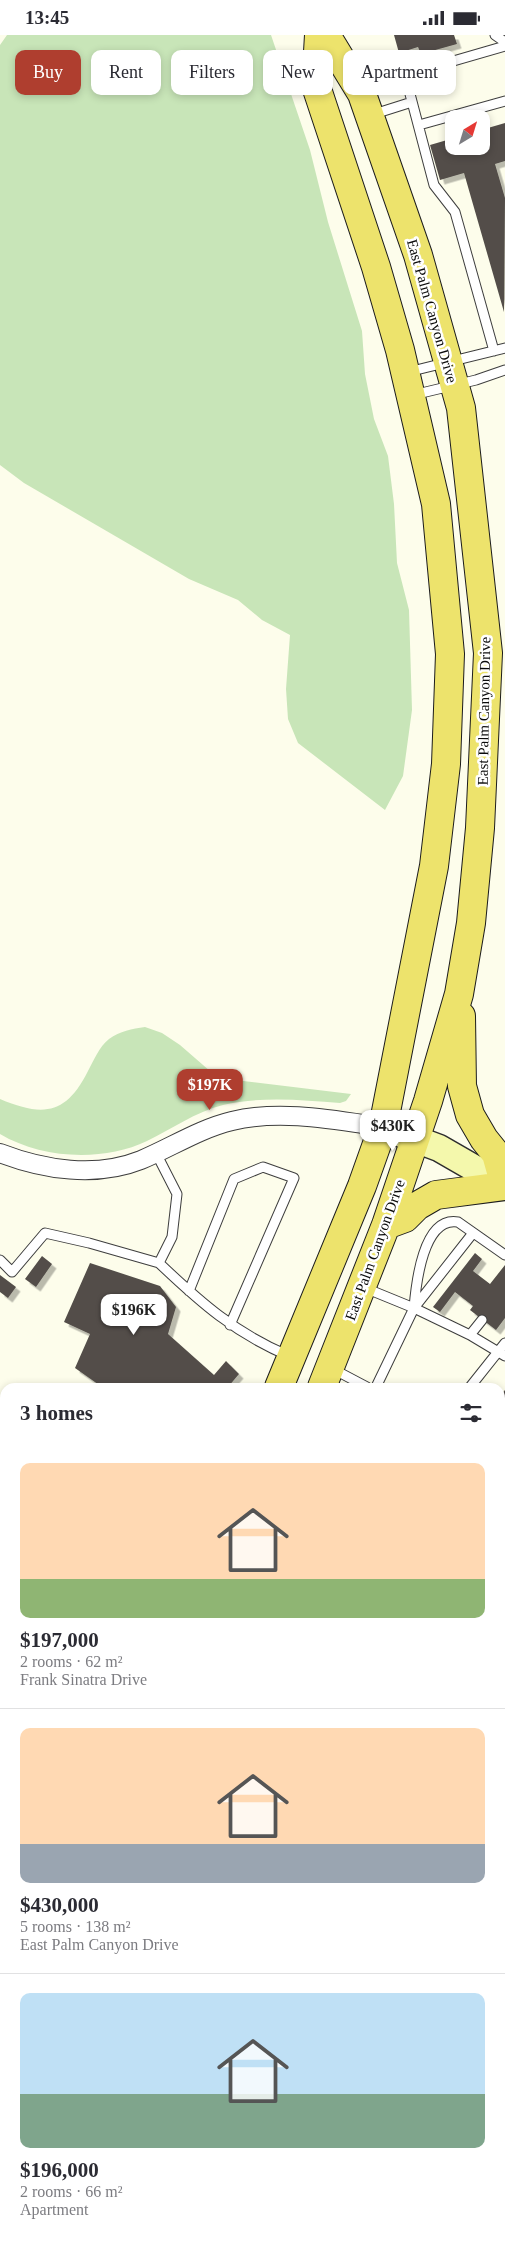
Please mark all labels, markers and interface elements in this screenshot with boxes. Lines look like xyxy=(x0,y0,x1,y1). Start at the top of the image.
text: 13:45 xyxy=(25,7,69,28)
chip: Buy xyxy=(15,50,81,95)
chip: Rent xyxy=(91,50,161,95)
chip: Filters xyxy=(171,50,253,95)
chip: New xyxy=(263,50,333,95)
chip: Apartment xyxy=(343,50,456,95)
north arrow xyxy=(445,110,490,155)
map controls xyxy=(445,110,490,155)
street label: East Palm Canyon Drive xyxy=(404,237,460,385)
street label: East Palm Canyon Drive xyxy=(475,636,493,785)
pin: $197K xyxy=(175,1069,245,1111)
text: $197K xyxy=(188,1076,232,1093)
pin: $430K xyxy=(358,1109,428,1152)
text: $430K xyxy=(371,1117,415,1134)
street label: East Palm Canyon Drive xyxy=(342,1177,408,1323)
pin: $196K xyxy=(99,1293,169,1336)
text: $196K xyxy=(112,1301,156,1318)
icon: filters xyxy=(457,1399,485,1427)
text: 3 homes xyxy=(20,1401,93,1425)
icon: home xyxy=(208,1495,298,1585)
text: $197,000 xyxy=(20,1628,99,1652)
text: 2 rooms · 62 m² xyxy=(20,1653,123,1670)
text: Frank Sinatra Drive xyxy=(20,1671,147,1688)
icon: home xyxy=(208,1761,298,1851)
text: $430,000 xyxy=(20,1893,99,1917)
text: 5 rooms · 138 m² xyxy=(20,1918,131,1935)
text: East Palm Canyon Drive xyxy=(20,1936,179,1953)
icon: home xyxy=(208,2026,298,2116)
text: $196,000 xyxy=(20,2158,99,2182)
text: 2 rooms · 66 m² xyxy=(20,2183,123,2200)
text: Apartment xyxy=(20,2201,88,2218)

